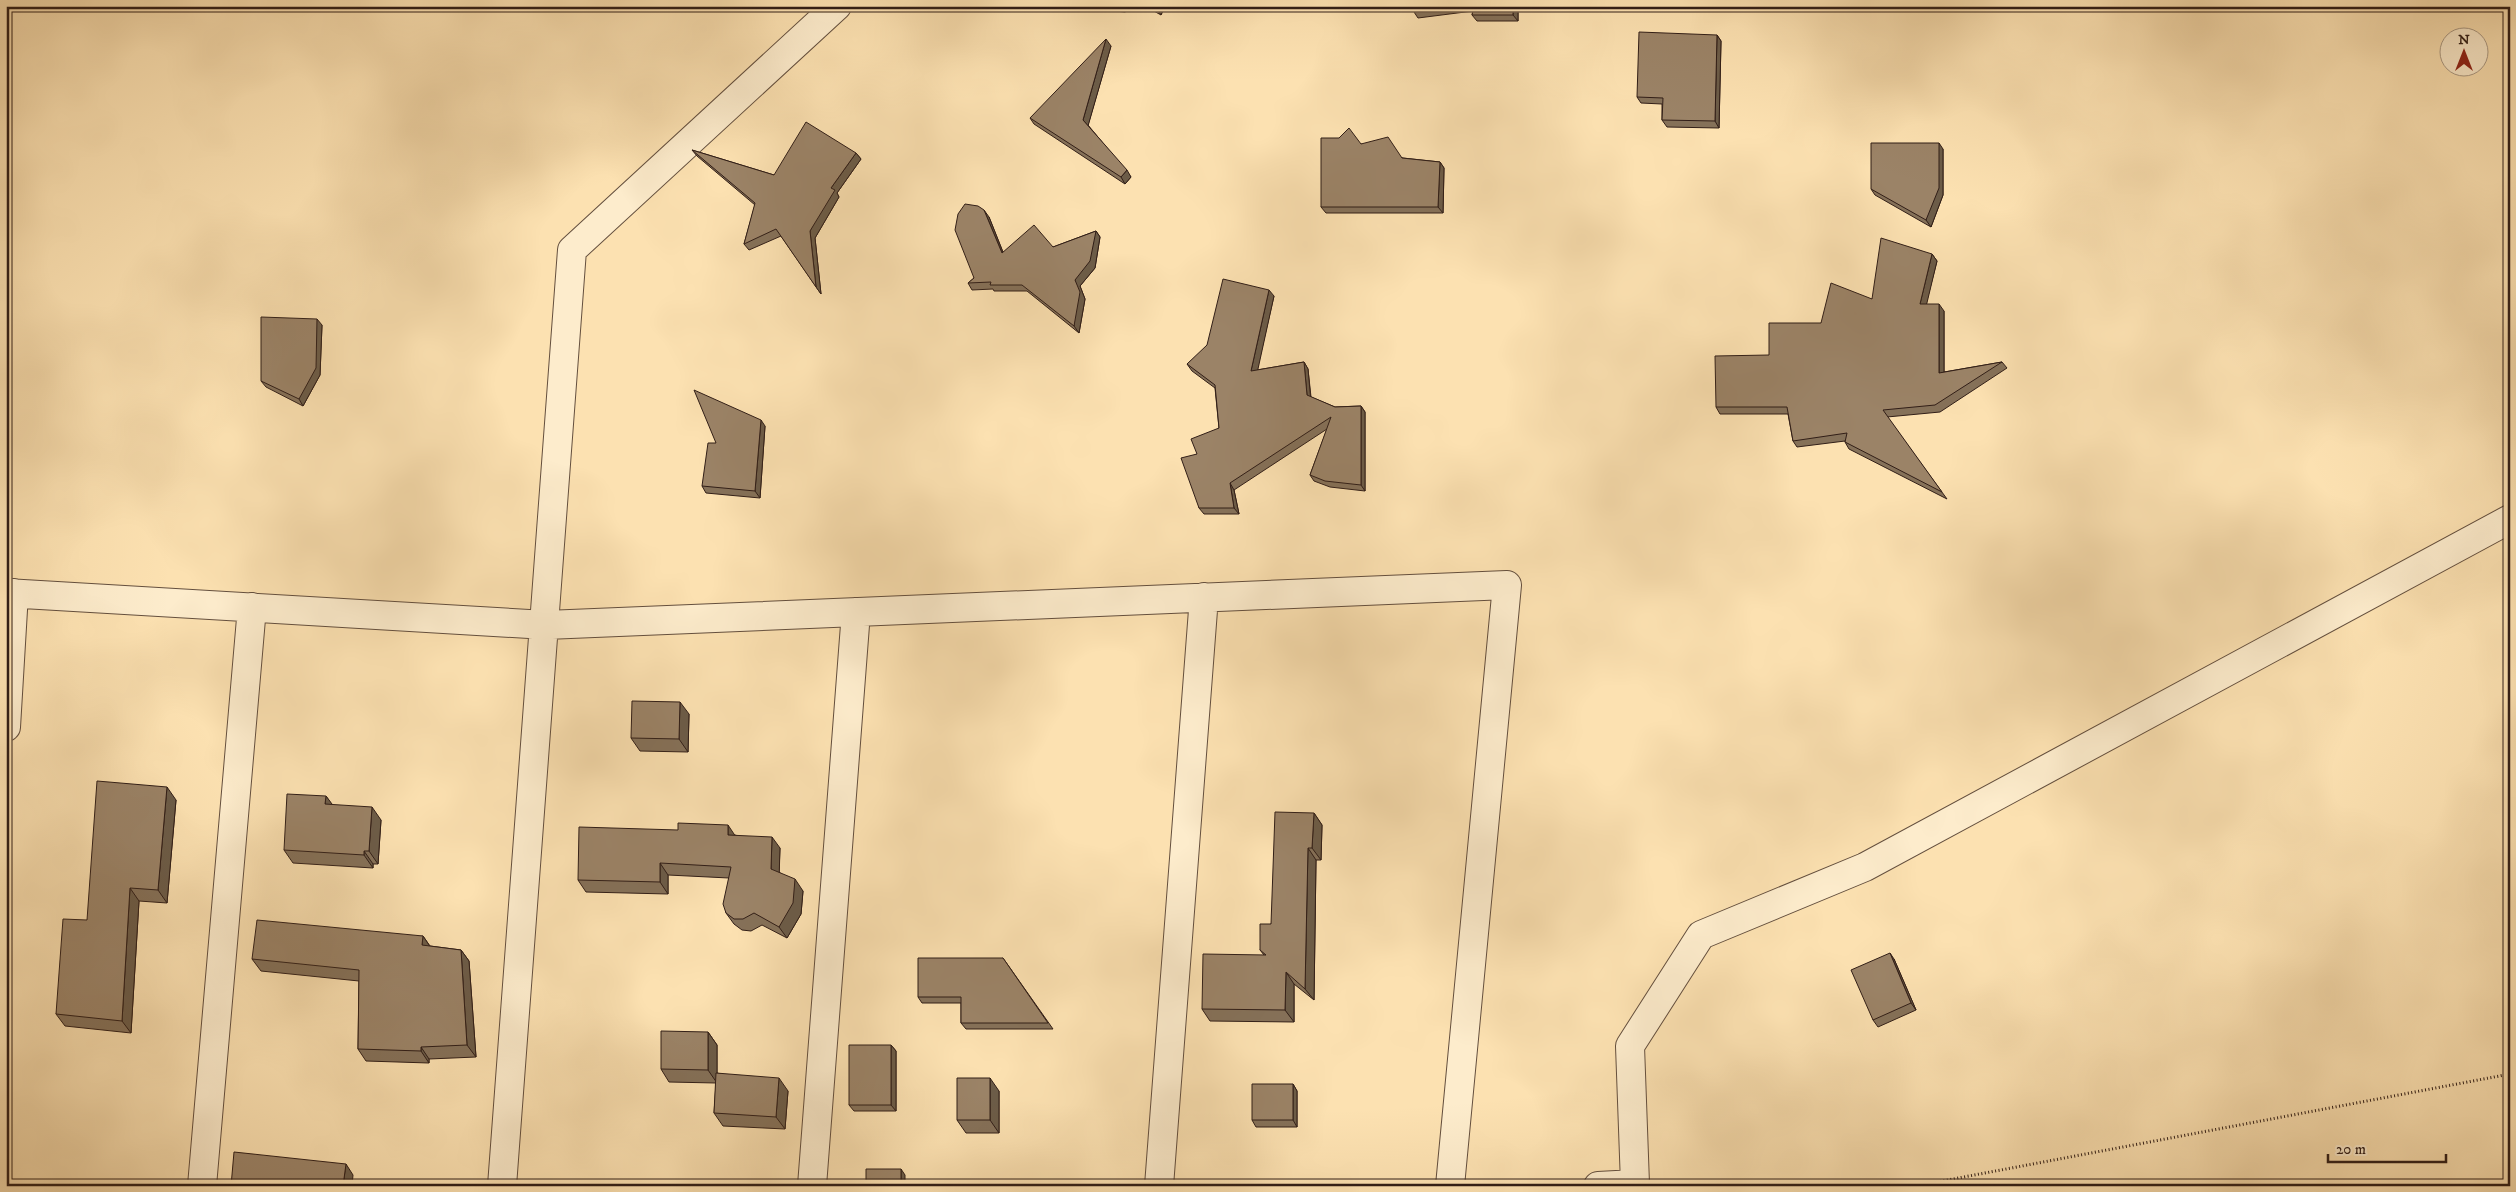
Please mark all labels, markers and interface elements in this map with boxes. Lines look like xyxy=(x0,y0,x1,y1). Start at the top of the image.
north arrow xyxy=(2438,28,2488,78)
text: N xyxy=(2458,31,2470,49)
scale bar xyxy=(2328,1132,2446,1164)
text: 20 m xyxy=(2336,1140,2366,1159)

